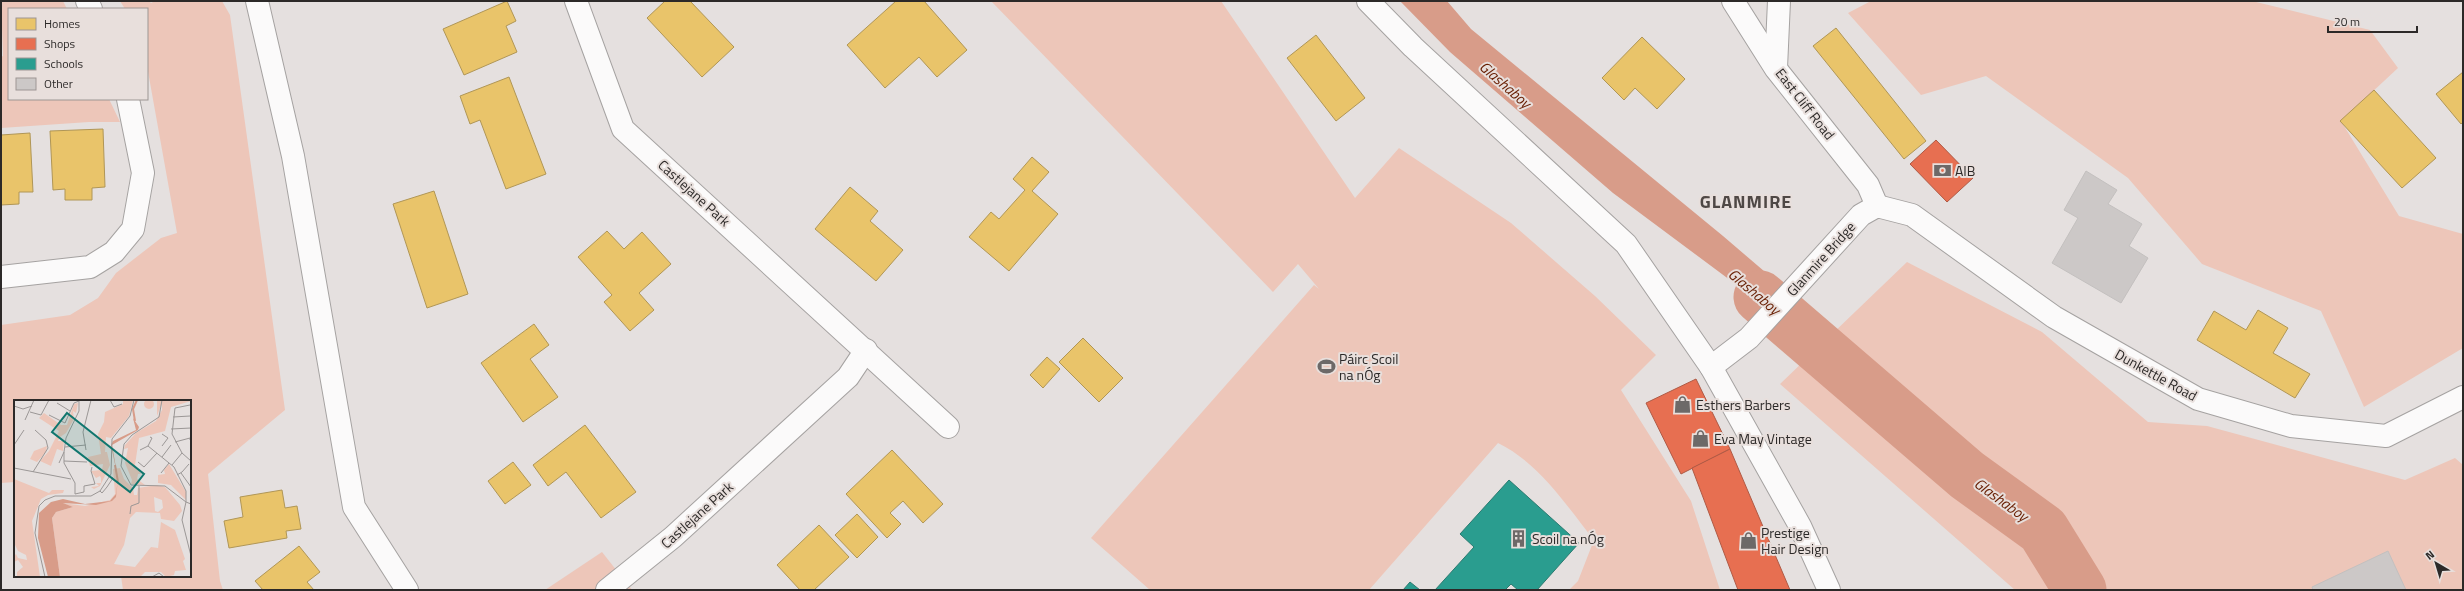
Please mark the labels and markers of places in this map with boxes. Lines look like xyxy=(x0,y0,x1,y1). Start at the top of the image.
place label: AIB xyxy=(1955,160,1975,181)
bank icon: AIB xyxy=(1932,161,1952,181)
place label: Páirc Scoil na nÓg xyxy=(1339,348,1399,385)
sports icon: Páirc Scoil na nÓg xyxy=(1316,357,1336,377)
place label: Esthers Barbers xyxy=(1696,394,1790,415)
shop icon: Esthers Barbers xyxy=(1673,395,1693,415)
place label: Eva May Vintage xyxy=(1714,428,1812,449)
shop icon: Eva May Vintage xyxy=(1691,429,1711,449)
place label: Prestige Hair Design xyxy=(1761,522,1829,559)
place label: Scoil na nÓg xyxy=(1532,528,1604,549)
building icon: Scoil na nÓg xyxy=(1509,529,1529,549)
shop icon: Prestige Hair Design xyxy=(1738,531,1758,551)

